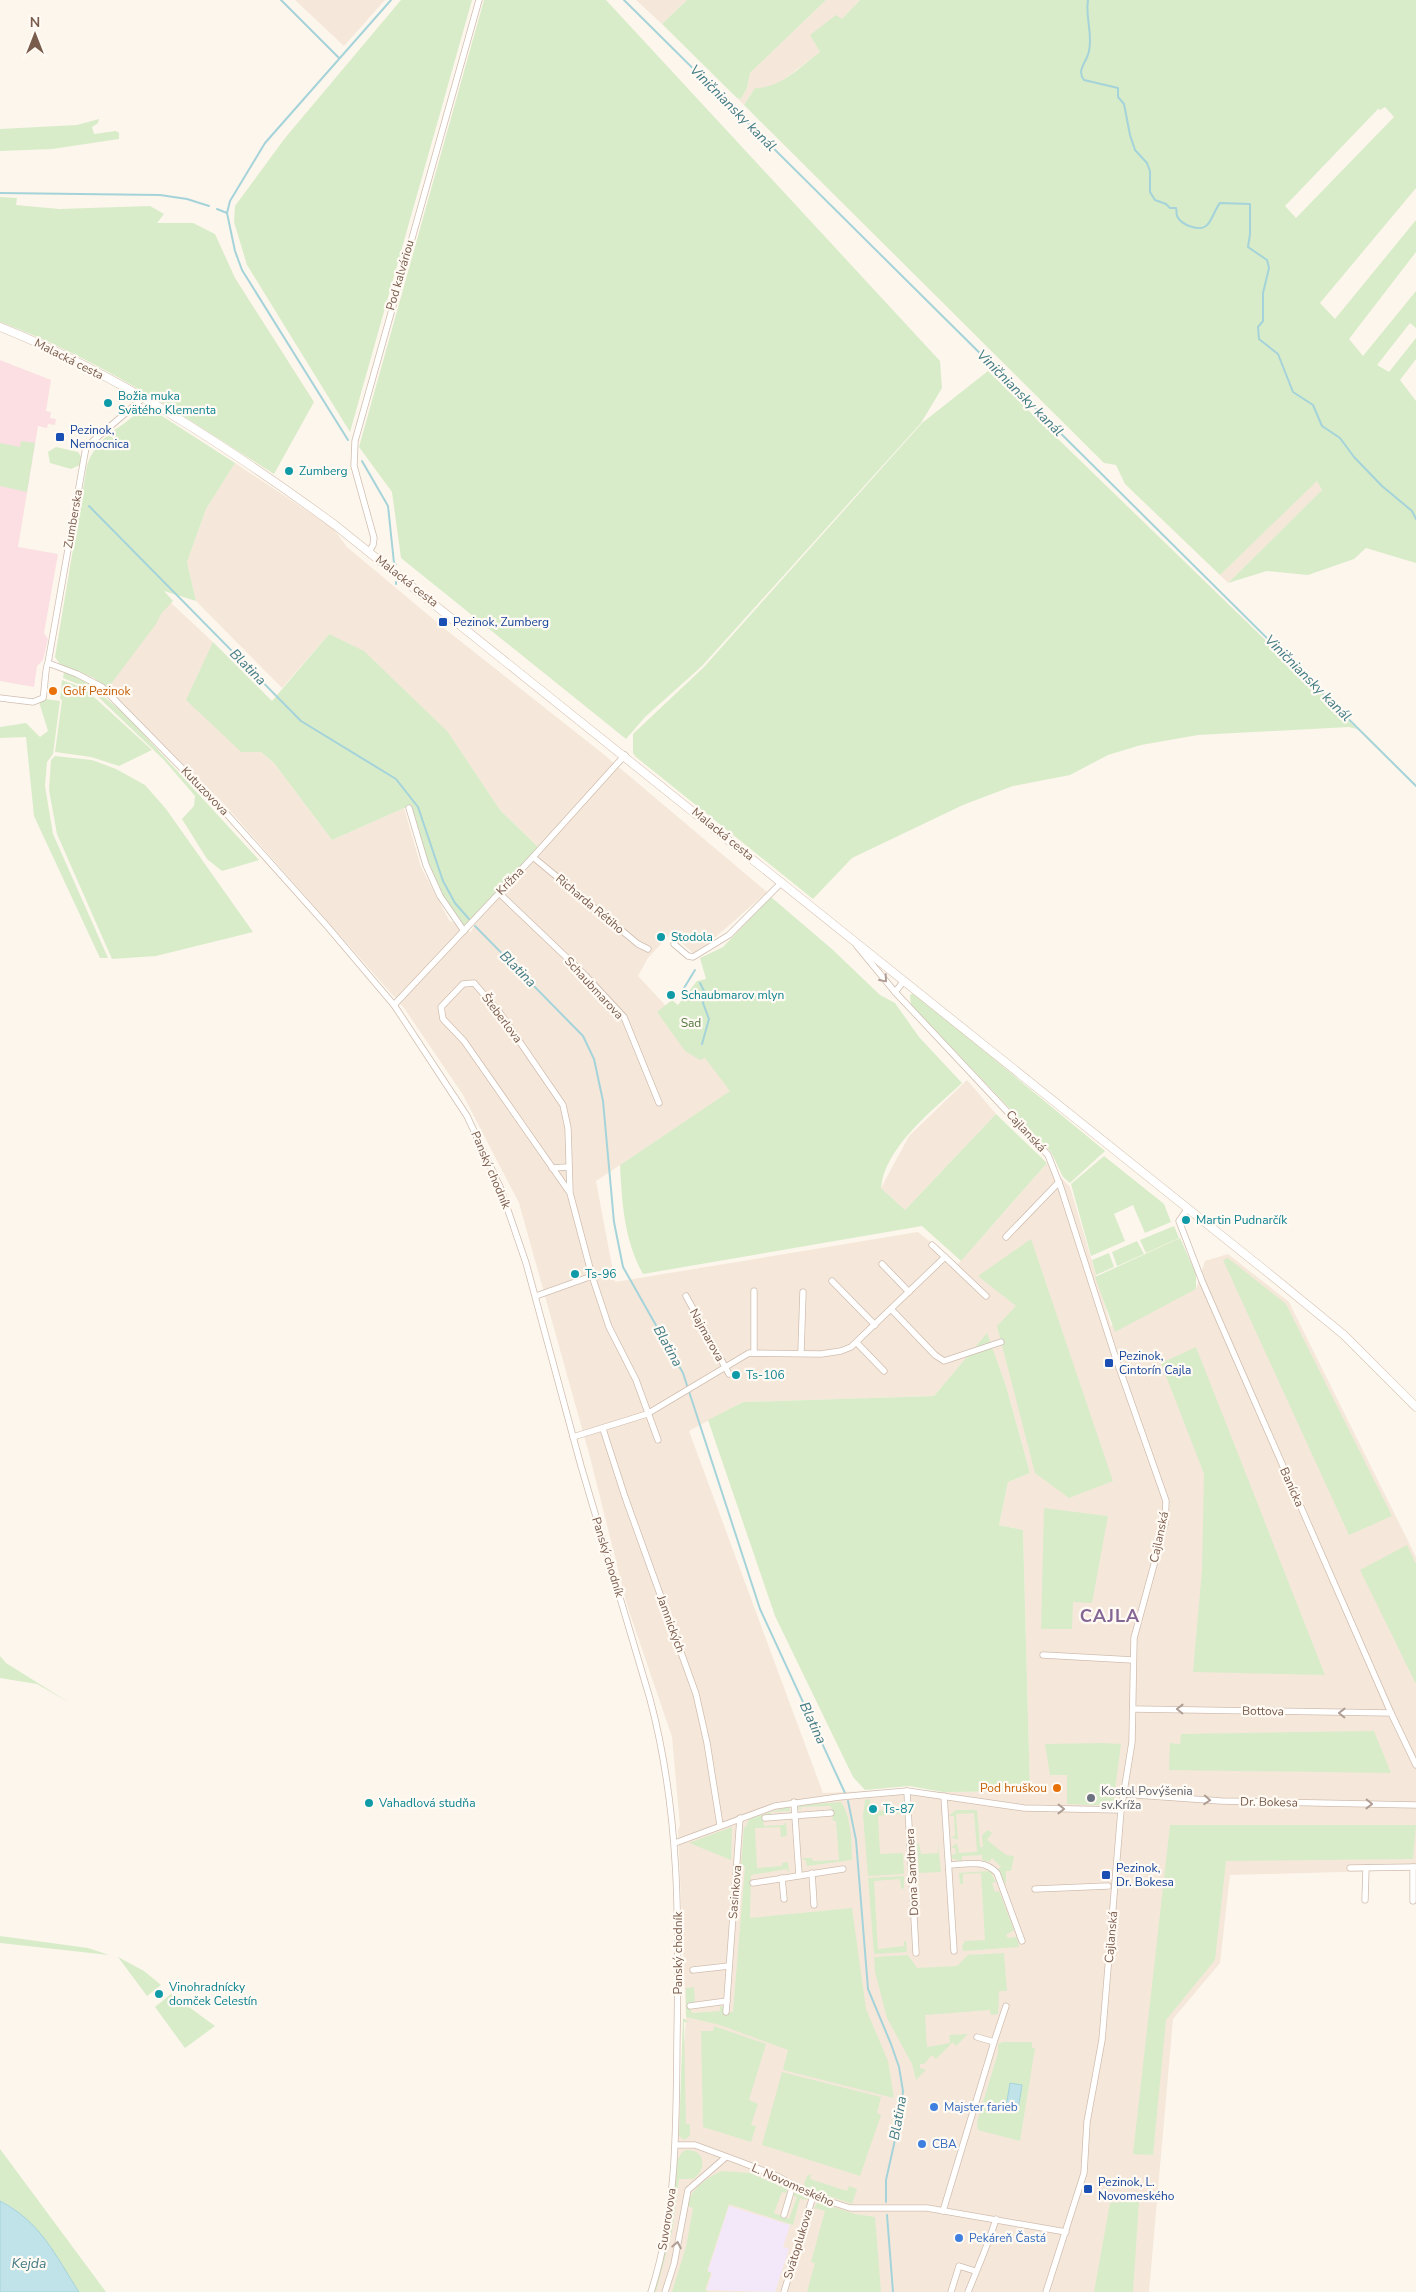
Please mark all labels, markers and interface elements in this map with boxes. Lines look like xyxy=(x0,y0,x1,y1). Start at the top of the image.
north arrow xyxy=(10,10,60,60)
text: N xyxy=(30,13,40,32)
water label: Viničniansky kanál xyxy=(686,61,780,155)
street label: Pod kalváriou xyxy=(382,238,418,312)
street label: Malacká cesta xyxy=(32,335,106,383)
water label: Viničniansky kanál xyxy=(973,346,1067,440)
place label: Božia muka Svätého Klementa xyxy=(118,388,216,418)
marker: Božia muka Svätého Klementa xyxy=(102,397,114,409)
place label: Pezinok, Nemocnica xyxy=(70,422,129,452)
marker: Pezinok, Nemocnica xyxy=(54,431,66,443)
place label: Zumberg xyxy=(299,463,348,479)
marker: Zumberg xyxy=(283,465,295,477)
street label: Zumberska xyxy=(60,488,86,550)
street label: Malacká cesta xyxy=(372,551,442,611)
place label: Pezinok, Zumberg xyxy=(453,614,549,630)
marker: Pezinok, Zumberg xyxy=(437,616,449,628)
water label: Viničniansky kanál xyxy=(1261,631,1355,725)
water label: Blatina xyxy=(226,645,270,689)
place label: Golf Pezinok xyxy=(63,683,131,699)
marker: Golf Pezinok xyxy=(47,685,59,697)
street label: Kutuzovova xyxy=(178,763,232,819)
street label: Malacká cesta xyxy=(689,804,757,864)
street label: Krížna xyxy=(493,863,527,899)
street label: Richarda Rétiho xyxy=(552,871,628,938)
place label: Stodola xyxy=(671,929,713,945)
marker: Stodola xyxy=(655,931,667,943)
water label: Blatina xyxy=(496,947,540,991)
street label: Schaubmarova xyxy=(561,953,627,1023)
one-way arrow xyxy=(878,973,886,982)
place label: Schaubmarov mlyn xyxy=(681,987,784,1003)
marker: Schaubmarov mlyn xyxy=(665,989,677,1001)
street label: Šteberlova xyxy=(478,990,526,1046)
park label: Sad xyxy=(681,1015,701,1031)
street label: Cajlanská xyxy=(1002,1107,1050,1155)
street label: Panský chodník xyxy=(467,1129,515,1212)
place label: Martin Pudnarčík xyxy=(1196,1212,1288,1228)
marker: Martin Pudnarčík xyxy=(1180,1214,1192,1226)
place label: Ts-96 xyxy=(585,1266,617,1282)
marker: Ts-96 xyxy=(569,1268,581,1280)
street label: Najmarova xyxy=(686,1306,728,1364)
water label: Blatina xyxy=(649,1322,687,1370)
place label: Pezinok, Cintorín Cajla xyxy=(1119,1348,1191,1378)
marker: Pezinok, Cintorín Cajla xyxy=(1103,1357,1115,1369)
place label: Ts-106 xyxy=(746,1367,785,1383)
marker: Ts-106 xyxy=(730,1369,742,1381)
street label: Banícka xyxy=(1276,1465,1308,1509)
street label: Cajlanská xyxy=(1146,1510,1172,1564)
street label: Panský chodník xyxy=(588,1515,628,1600)
street label: Jamnických xyxy=(653,1592,689,1655)
district label: CAJLA xyxy=(1080,1604,1140,1628)
water label: Blatina xyxy=(795,1699,831,1747)
street label: Bottova xyxy=(1242,1703,1284,1719)
one-way arrow xyxy=(1175,1704,1183,1715)
one-way arrow xyxy=(1338,1707,1346,1718)
place label: Pod hruškou xyxy=(980,1780,1047,1796)
marker: Pod hruškou xyxy=(1051,1782,1063,1794)
place label: Kostol Povýšenia sv.Kríža xyxy=(1101,1783,1193,1813)
marker: Kostol Povýšenia sv.Kríža xyxy=(1085,1792,1097,1804)
street label: Dr. Bokesa xyxy=(1240,1793,1298,1811)
place label: Vahadlová studňa xyxy=(378,1795,476,1811)
one-way arrow xyxy=(1203,1795,1211,1806)
marker: Vahadlová studňa xyxy=(363,1797,375,1809)
one-way arrow xyxy=(1366,1799,1373,1809)
place label: Ts-87 xyxy=(883,1801,915,1817)
marker: Ts-87 xyxy=(867,1803,879,1815)
one-way arrow xyxy=(1058,1804,1066,1814)
street label: Dona Sandtnera xyxy=(902,1828,922,1916)
place label: Pezinok, Dr. Bokesa xyxy=(1116,1860,1174,1890)
street label: Sasinkova xyxy=(725,1864,745,1920)
marker: Pezinok, Dr. Bokesa xyxy=(1100,1869,1112,1881)
street label: Panský chodník xyxy=(670,1910,686,1995)
street label: Cajlanská xyxy=(1101,1910,1121,1964)
place label: Vinohradnícky domček Celestín xyxy=(168,1979,257,2009)
marker: Vinohradnícky domček Celestín xyxy=(153,1988,165,2000)
water label: Blatina xyxy=(885,2094,911,2142)
place label: Majster farieb xyxy=(944,2099,1018,2115)
marker: Majster farieb xyxy=(928,2101,940,2113)
place label: CBA xyxy=(932,2136,957,2152)
marker: CBA xyxy=(916,2138,928,2150)
street label: L. Novomeského xyxy=(749,2160,837,2211)
place label: Pezinok, L. Novomeského xyxy=(1098,2174,1175,2204)
marker: Pezinok, L. Novomeského xyxy=(1082,2183,1094,2195)
street label: Suvorovova xyxy=(654,2187,680,2251)
street label: Svätoplukova xyxy=(780,2207,816,2281)
place label: Pekáreň Častá xyxy=(969,2230,1046,2246)
marker: Pekáreň Častá xyxy=(953,2232,965,2244)
one-way arrow xyxy=(672,2241,682,2249)
water label: Kejda xyxy=(12,2254,46,2273)

